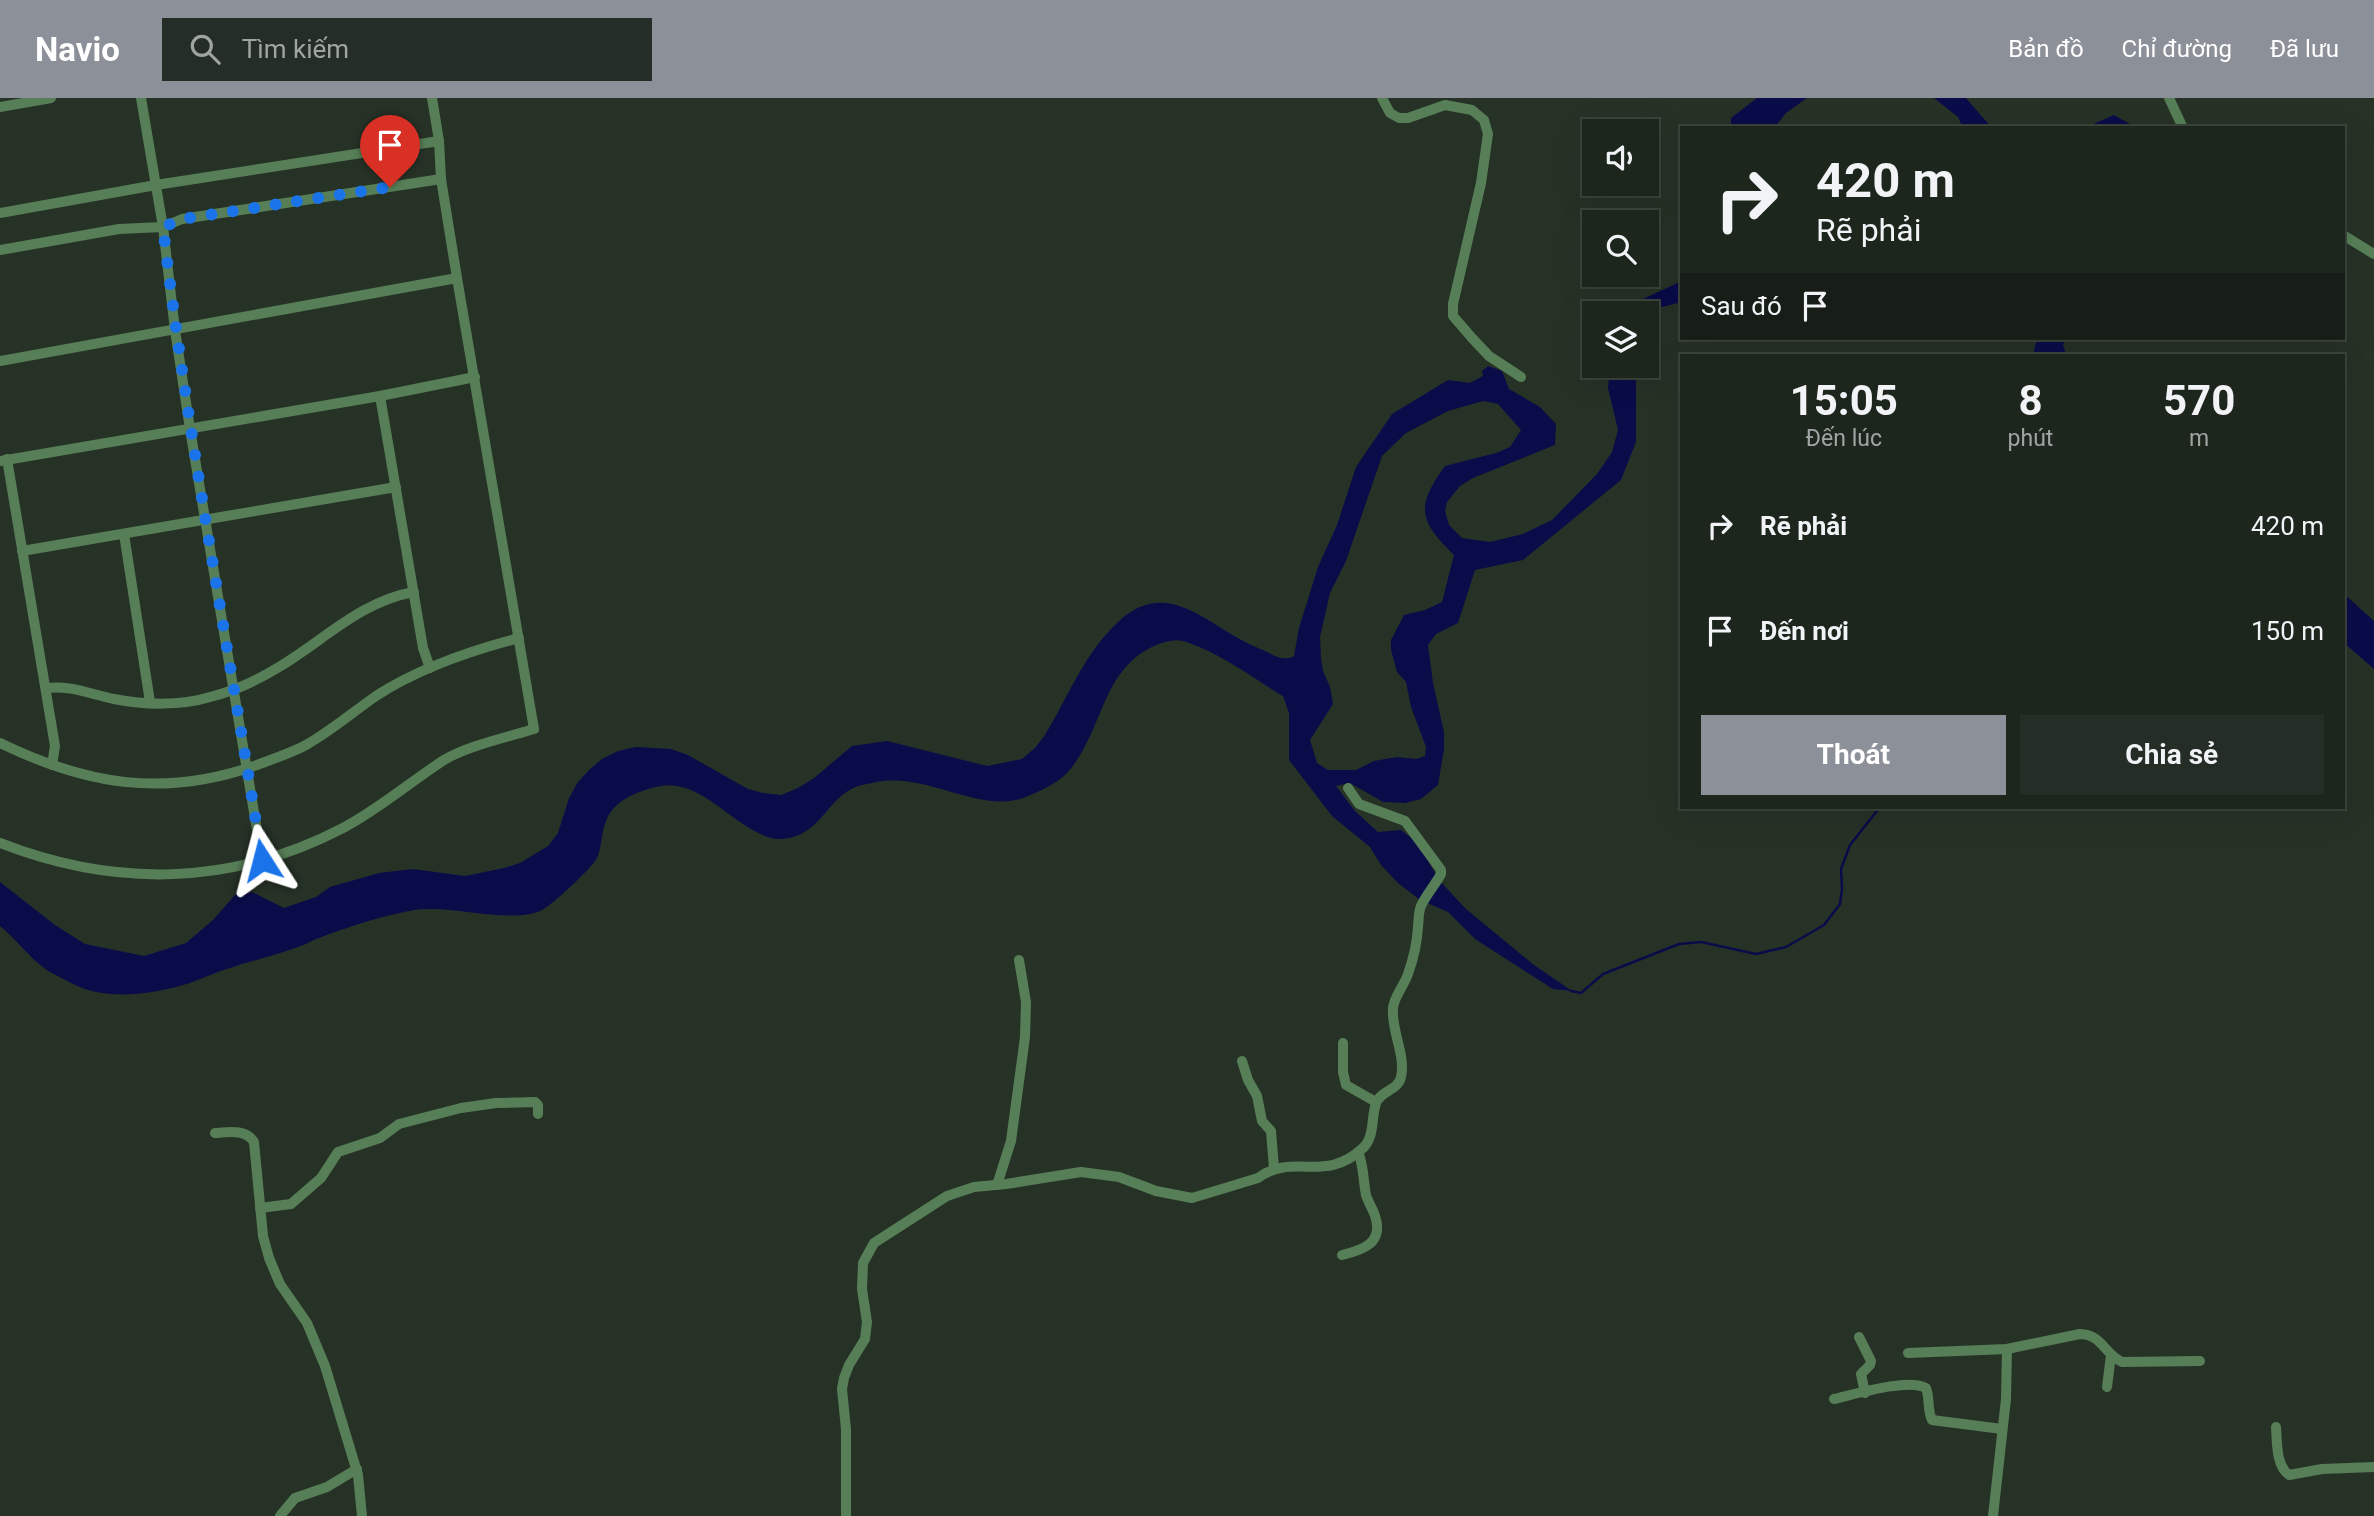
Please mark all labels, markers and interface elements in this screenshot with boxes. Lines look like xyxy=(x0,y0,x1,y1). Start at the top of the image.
search box xyxy=(162,18,652,81)
text: Navio xyxy=(35,30,120,69)
icon: search xyxy=(186,30,224,68)
text: Tìm kiếm xyxy=(242,34,349,64)
text: Bản đồ xyxy=(2008,35,2084,63)
text: Chỉ đường xyxy=(2122,35,2232,63)
text: Đã lưu xyxy=(2270,35,2339,63)
pin xyxy=(360,115,420,187)
map controls xyxy=(1582,119,1659,378)
button: sound xyxy=(1582,119,1659,196)
icon: arrive xyxy=(371,126,409,164)
text: 420 m xyxy=(1816,152,1955,209)
icon: right xyxy=(1701,154,1792,245)
button: search xyxy=(1582,210,1659,287)
text: Rẽ phải xyxy=(1816,211,1921,249)
icon: arrive xyxy=(1796,287,1834,325)
text: Sau đó xyxy=(1701,291,1782,321)
button: layers xyxy=(1582,301,1659,378)
text: 15:05 xyxy=(1790,376,1898,425)
text: 8 xyxy=(2018,376,2043,425)
text: 570 xyxy=(2163,376,2235,425)
text: Đến lúc xyxy=(1806,425,1882,452)
text: phút xyxy=(2008,425,2053,452)
text: m xyxy=(2189,425,2209,452)
icon: right xyxy=(1701,507,1739,545)
text: Rẽ phải xyxy=(1760,511,1847,541)
text: 420 m xyxy=(2251,511,2324,541)
icon: arrive xyxy=(1701,612,1739,650)
text: Đến nơi xyxy=(1760,616,1849,646)
text: 150 m xyxy=(2251,616,2324,646)
button: Thoát xyxy=(1701,715,2006,795)
button: Chia sẻ xyxy=(2020,715,2324,795)
position arrow xyxy=(225,823,299,897)

